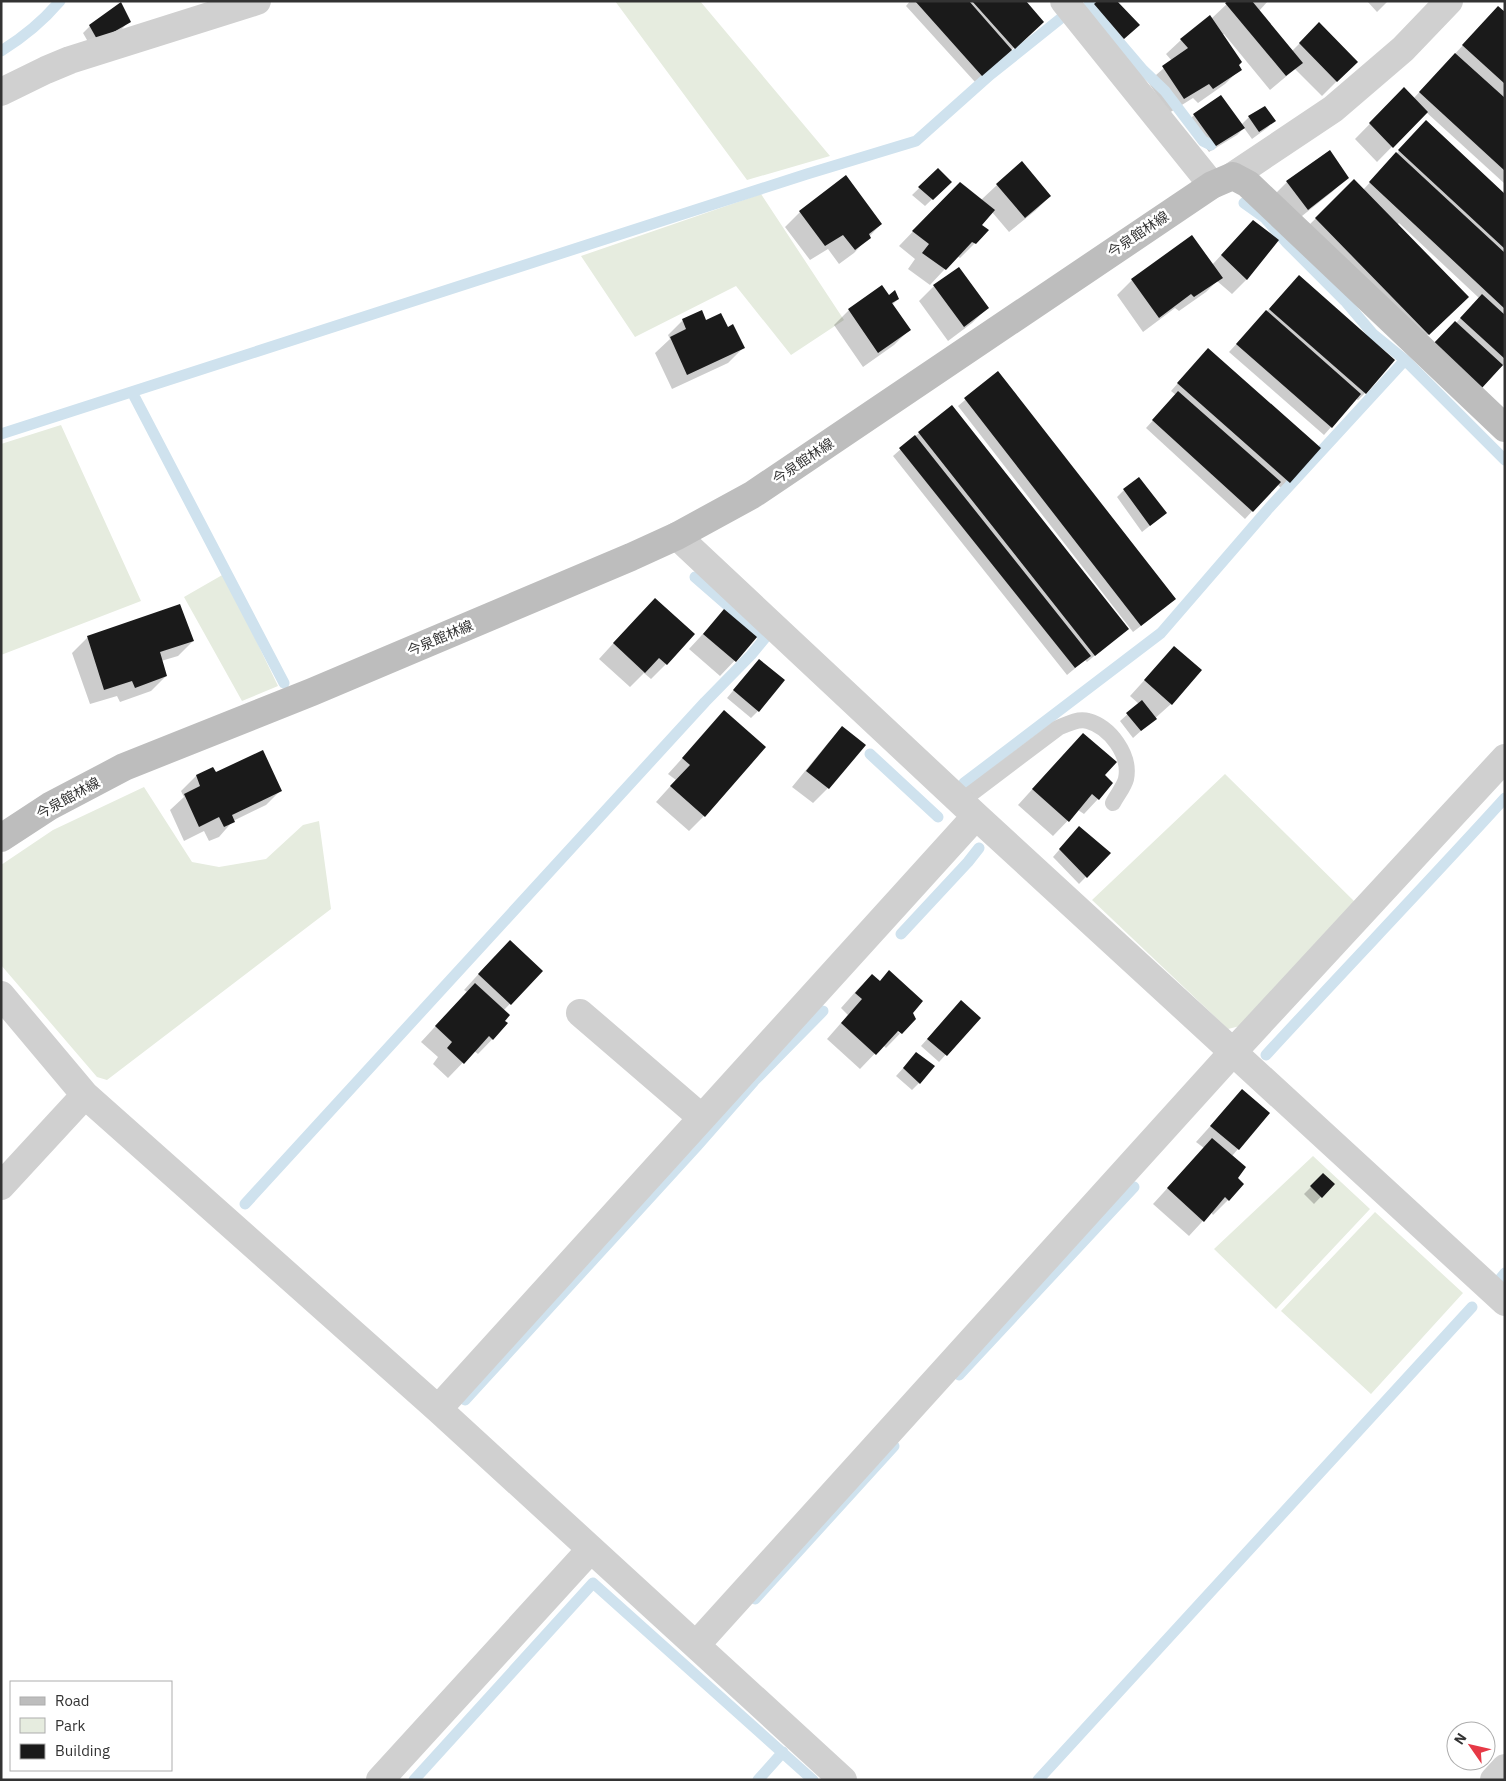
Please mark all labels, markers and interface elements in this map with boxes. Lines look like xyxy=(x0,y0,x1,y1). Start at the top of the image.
street label: 今泉館林線 xyxy=(1104,207,1172,261)
street label: 今泉館林線 xyxy=(769,434,837,488)
street label: 今泉館林線 xyxy=(404,616,476,660)
street label: 今泉館林線 xyxy=(33,773,103,823)
legend xyxy=(10,1681,172,1771)
text: Road xyxy=(55,1691,90,1710)
text: Park xyxy=(55,1716,85,1735)
north arrow xyxy=(1446,1721,1496,1771)
text: N xyxy=(1450,1729,1471,1748)
text: Building xyxy=(55,1741,110,1760)

